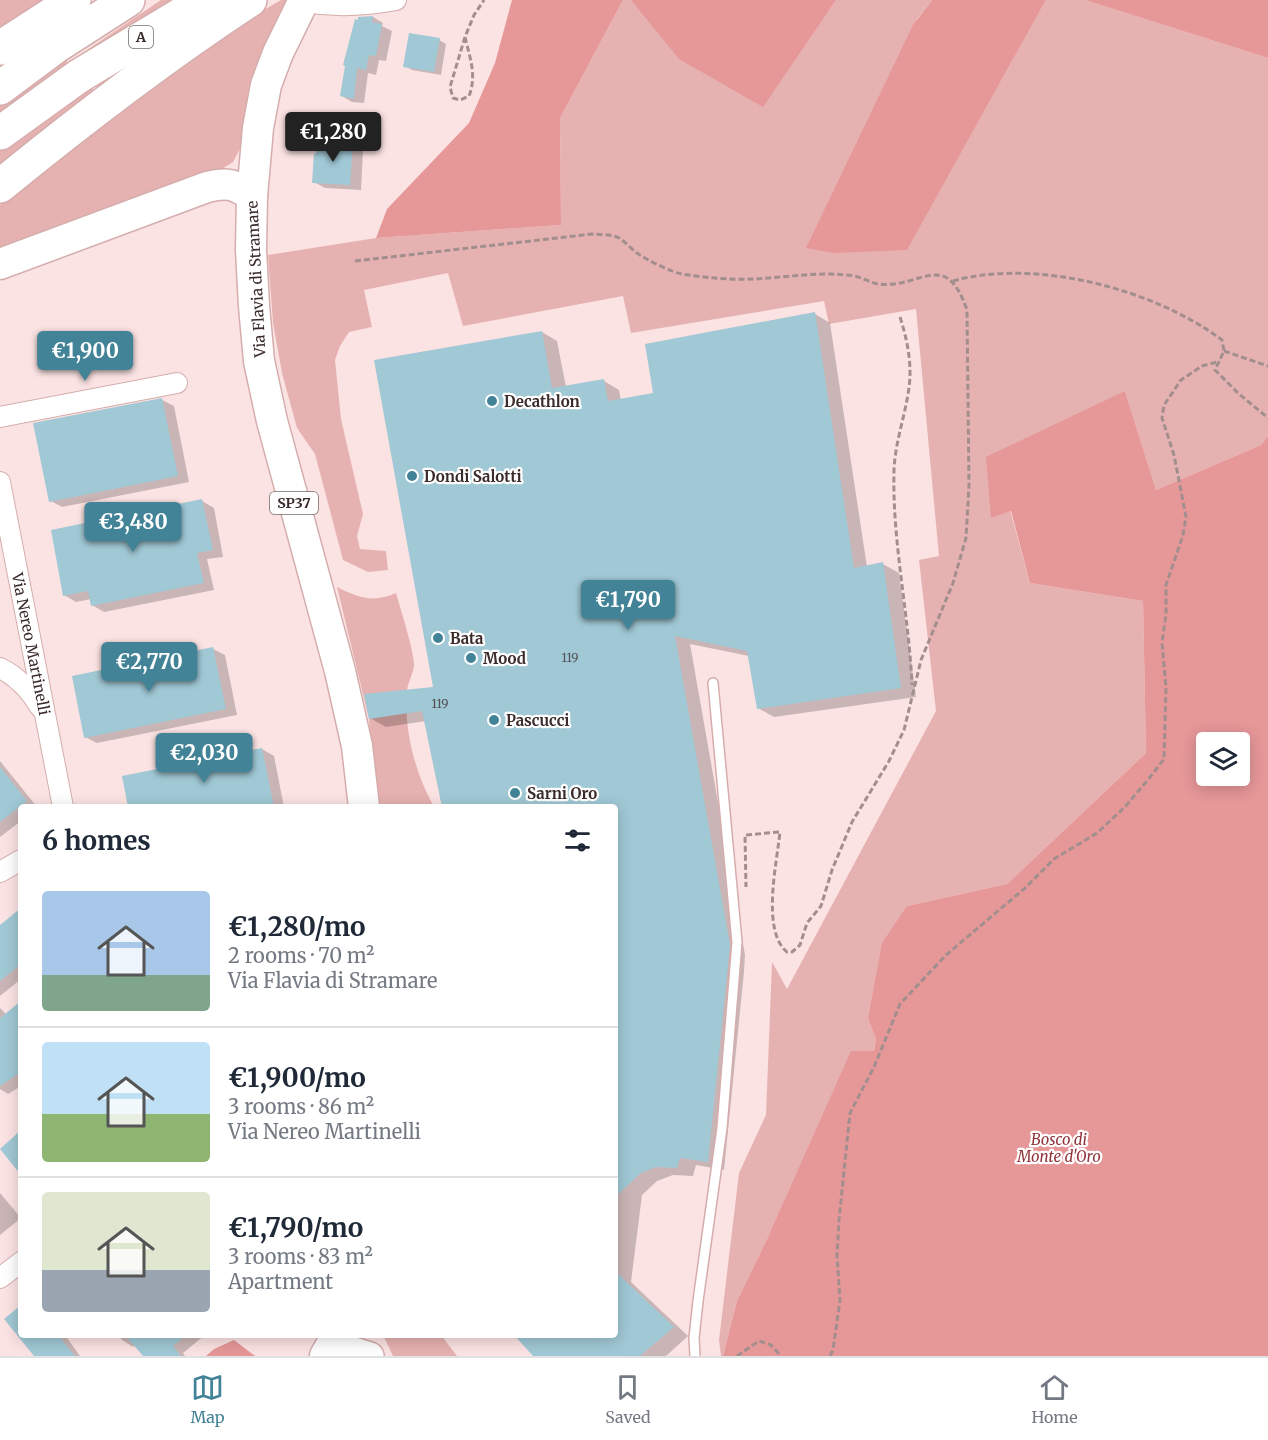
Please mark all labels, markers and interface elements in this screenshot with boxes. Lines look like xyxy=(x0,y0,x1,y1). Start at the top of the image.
road number: A xyxy=(129,26,153,48)
pin: €1,280 xyxy=(284,112,382,163)
text: €1,280 xyxy=(299,119,367,144)
street label: Via Flavia di Stramare xyxy=(242,200,270,359)
pin: €1,900 xyxy=(36,331,134,382)
text: €1,900 xyxy=(51,338,119,363)
place label: Decathlon xyxy=(504,392,580,411)
marker: Decathlon xyxy=(485,394,499,408)
place label: Dondi Salotti xyxy=(424,467,522,486)
marker: Dondi Salotti xyxy=(405,469,419,483)
road number: SP37 xyxy=(270,492,318,514)
pin: €3,480 xyxy=(84,502,182,553)
text: €3,480 xyxy=(98,509,168,534)
street label: Via Nereo Martinelli xyxy=(8,570,54,717)
pin: €1,790 xyxy=(579,580,677,631)
text: €1,790 xyxy=(595,587,661,612)
place label: Bata xyxy=(450,629,484,648)
marker: Bata xyxy=(431,631,445,645)
pin: €2,770 xyxy=(100,642,198,693)
text: €2,770 xyxy=(115,649,183,674)
place label: Mood xyxy=(483,649,526,668)
house number: 119 xyxy=(561,650,579,665)
marker: Mood xyxy=(464,651,478,665)
house number: 119 xyxy=(431,696,449,711)
place label: Pascucci xyxy=(506,711,569,730)
marker: Pascucci xyxy=(487,713,501,727)
map controls xyxy=(1196,732,1250,786)
button: layers xyxy=(1196,732,1250,786)
pin: €2,030 xyxy=(155,733,253,784)
text: €2,030 xyxy=(170,740,238,765)
place label: Sarni Oro xyxy=(527,784,597,803)
marker: Sarni Oro xyxy=(508,786,522,800)
text: 6 homes xyxy=(42,824,151,857)
icon: filters xyxy=(561,824,594,857)
text: €1,280/mo xyxy=(228,910,366,943)
icon: home xyxy=(90,915,162,987)
text: 2 rooms · 70 m² xyxy=(228,943,374,968)
text: Via Flavia di Stramare xyxy=(228,968,437,993)
text: €1,900/mo xyxy=(228,1061,366,1094)
icon: home xyxy=(90,1066,162,1138)
text: 3 rooms · 86 m² xyxy=(228,1094,374,1119)
text: Via Nereo Martinelli xyxy=(228,1119,421,1144)
park label: Bosco di Monte d'Oro xyxy=(1016,1130,1101,1166)
text: €1,790/mo xyxy=(228,1211,363,1244)
icon: home xyxy=(90,1216,162,1288)
text: 3 rooms · 83 m² xyxy=(228,1244,373,1269)
text: Apartment xyxy=(228,1269,333,1294)
tab: Map xyxy=(190,1371,225,1427)
tab: Saved xyxy=(605,1371,651,1427)
tab: Home xyxy=(1031,1371,1078,1427)

